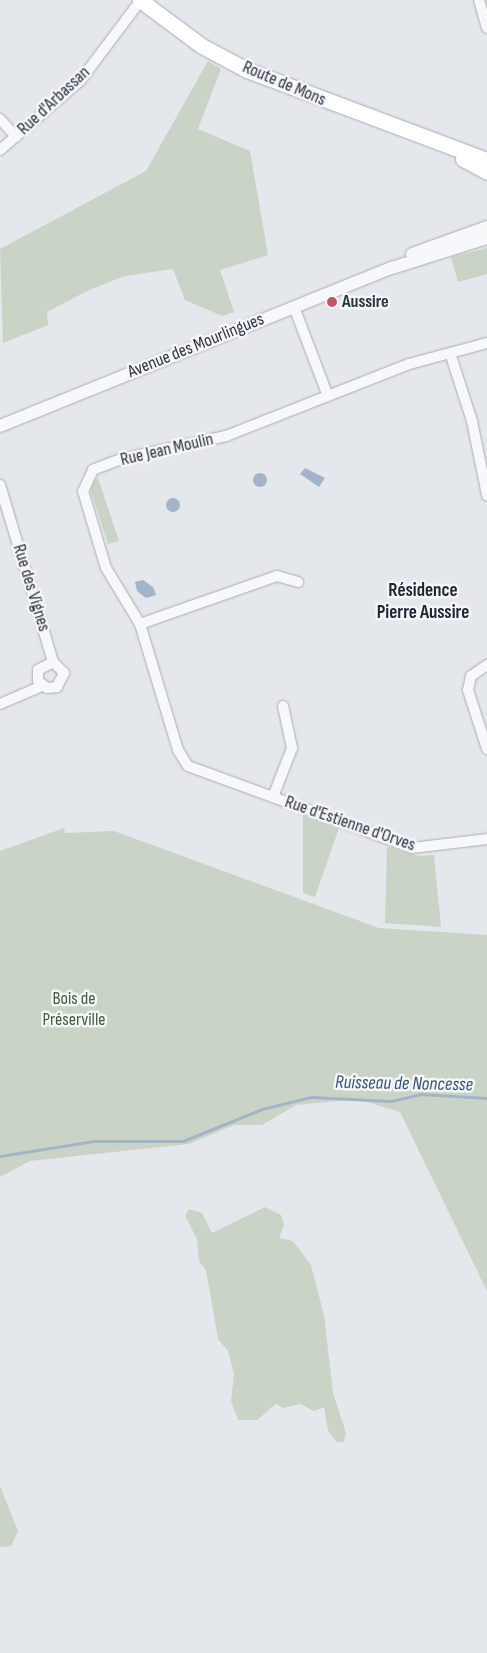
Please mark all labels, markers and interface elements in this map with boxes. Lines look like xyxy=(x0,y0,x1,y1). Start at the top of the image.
street label: Route de Mons xyxy=(239,57,329,111)
street label: Rue d'Arbassan xyxy=(13,62,95,140)
place label: Aussire xyxy=(342,291,389,313)
marker: Aussire xyxy=(326,296,338,308)
street label: Avenue des Mourlingues xyxy=(125,309,267,383)
street label: Rue Jean Moulin xyxy=(118,429,216,471)
street label: Rue des Vignes xyxy=(8,542,54,634)
district label: Résidence Pierre Aussire xyxy=(377,580,469,624)
street label: Rue d'Estienne d'Orves xyxy=(282,792,418,856)
park label: Bois de Préserville xyxy=(43,989,105,1032)
water label: Ruisseau de Noncesse xyxy=(335,1071,473,1097)

